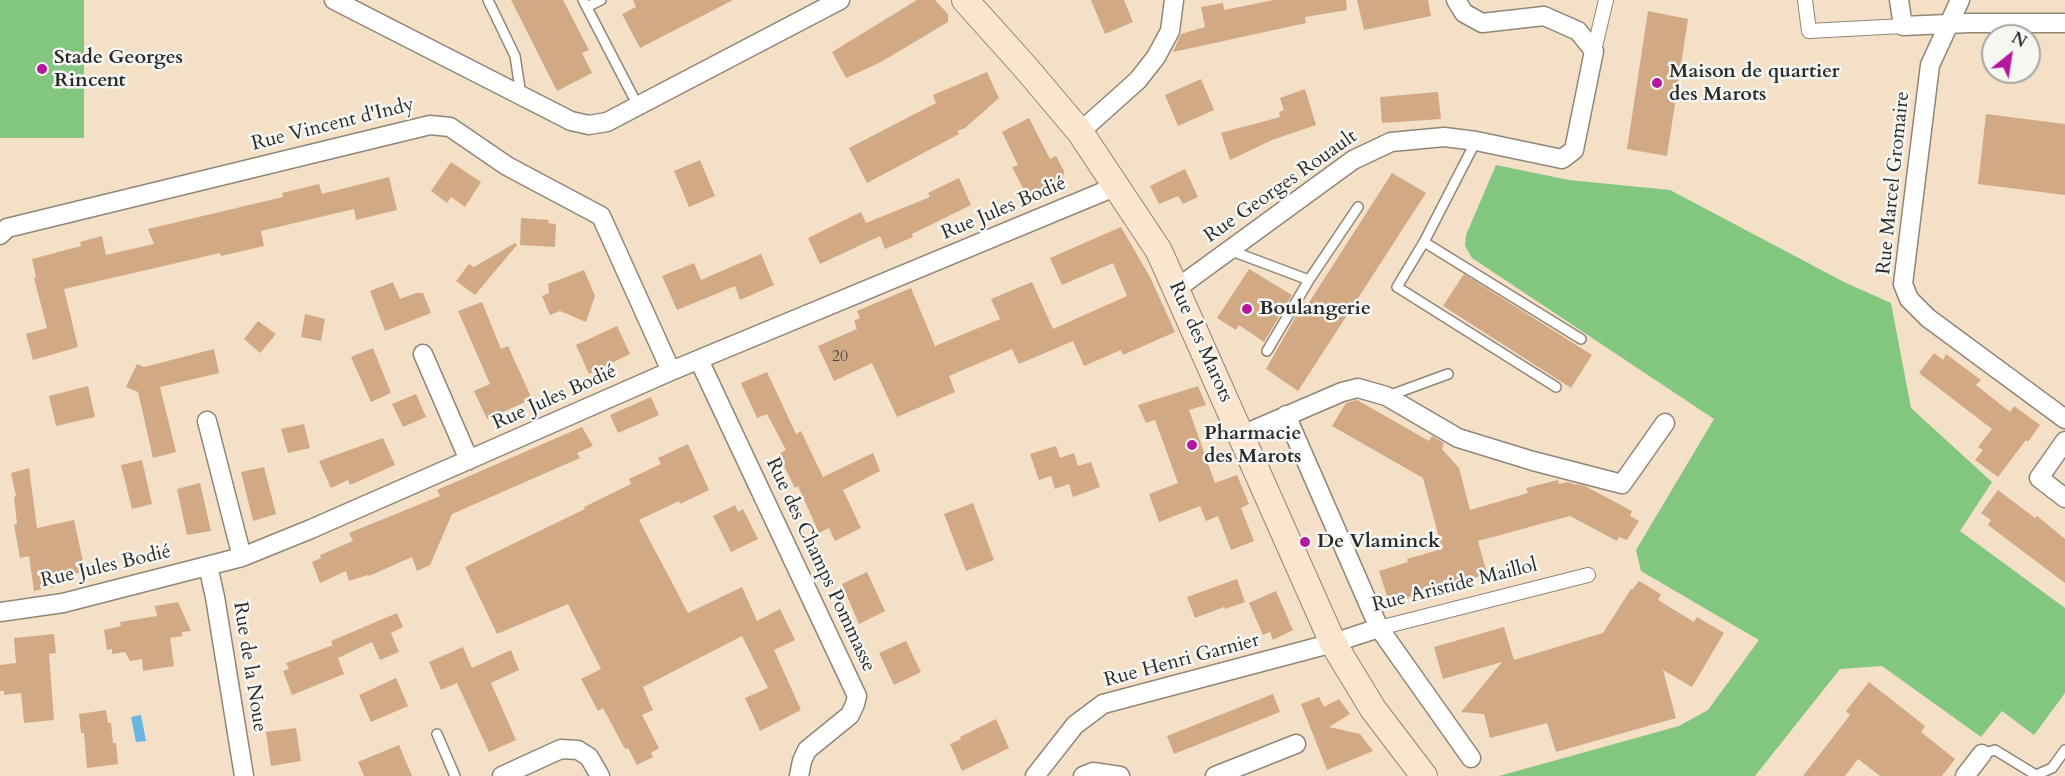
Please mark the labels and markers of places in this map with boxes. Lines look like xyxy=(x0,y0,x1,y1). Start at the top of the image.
place label: Stade Georges Rincent xyxy=(54,46,183,93)
place label: Maison de quartier des Marots xyxy=(1669,60,1839,107)
marker: Stade Georges Rincent xyxy=(35,62,49,76)
marker: Maison de quartier des Marots xyxy=(1650,76,1664,90)
place label: Boulangerie xyxy=(1259,297,1371,321)
marker: Boulangerie xyxy=(1240,302,1254,316)
place label: Pharmacie des Marots xyxy=(1204,422,1301,469)
marker: Pharmacie des Marots xyxy=(1185,438,1199,452)
place label: De Vlaminck xyxy=(1317,530,1440,554)
marker: De Vlaminck xyxy=(1298,535,1312,549)

